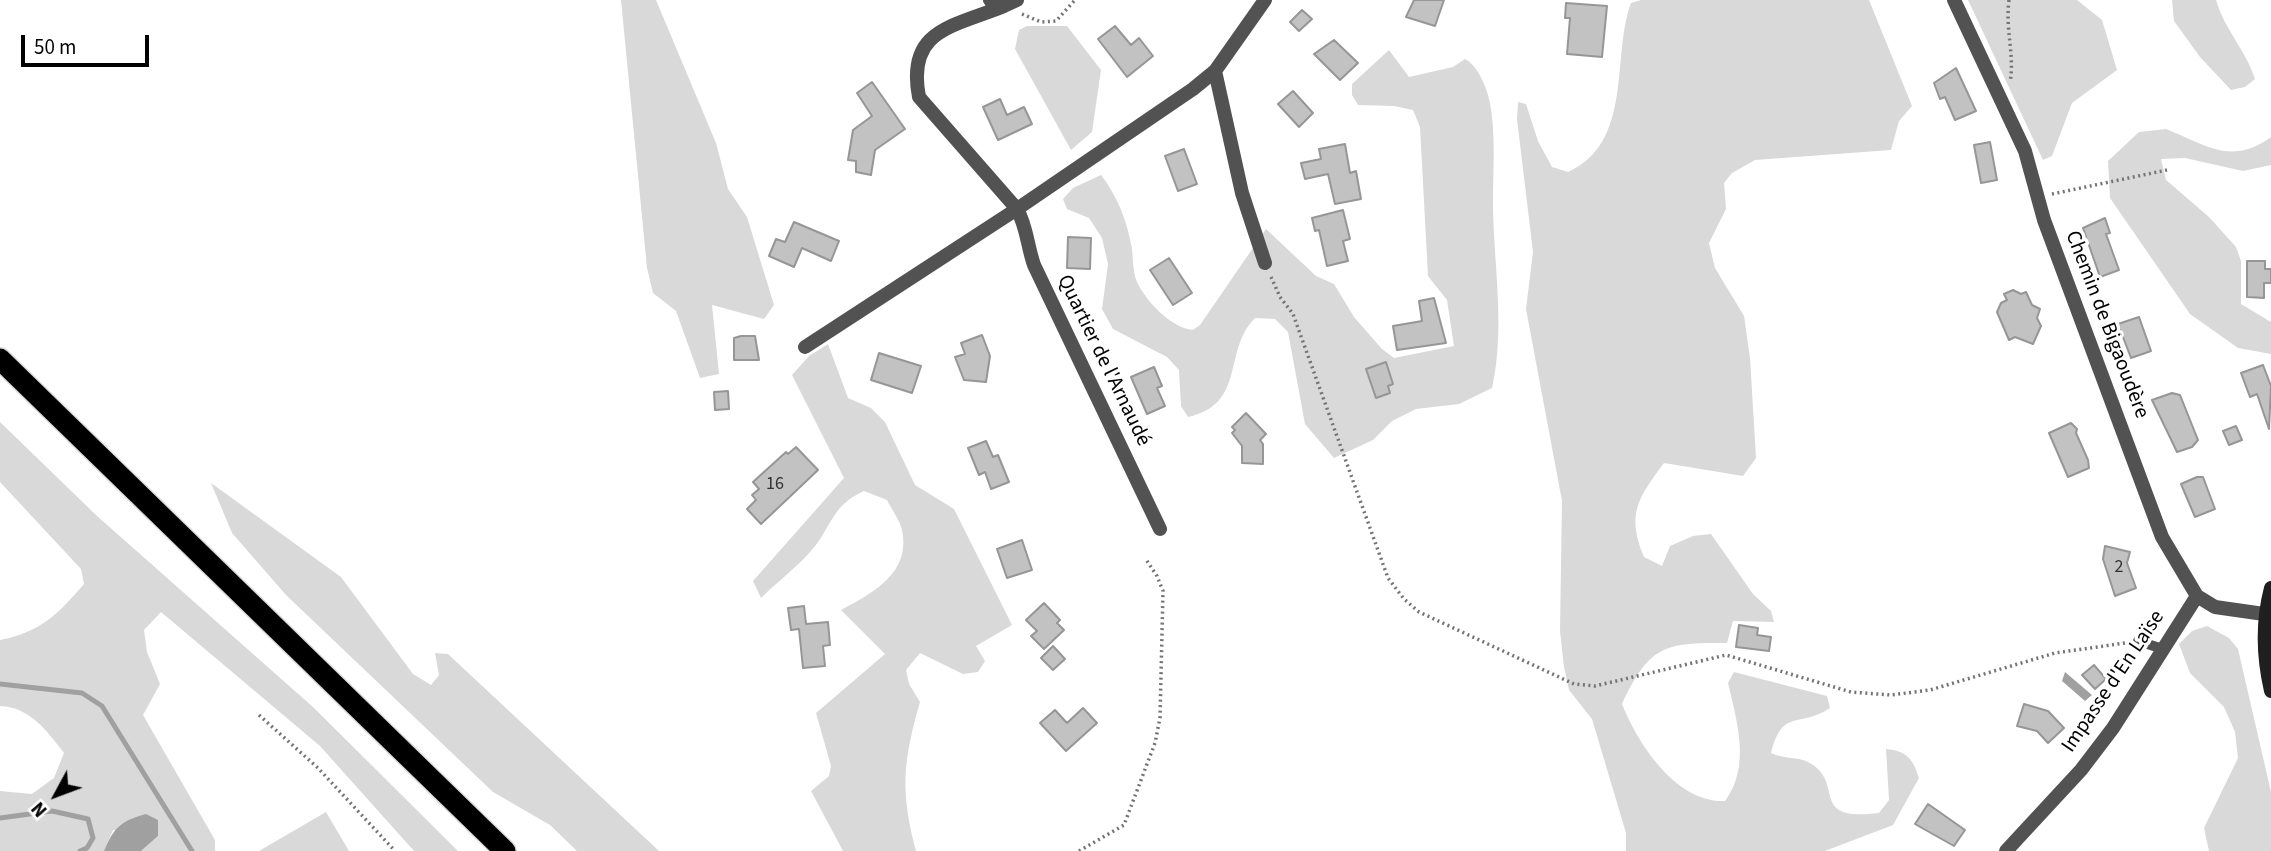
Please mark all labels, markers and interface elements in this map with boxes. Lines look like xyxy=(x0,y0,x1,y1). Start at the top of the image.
scale bar xyxy=(24,21,152,65)
text: 50 m xyxy=(34,32,76,62)
street label: Chemin de Bigaoudère xyxy=(2059,228,2153,422)
street label: Quartier de l'Arnaudé xyxy=(1051,271,1155,451)
house number: 16 xyxy=(766,474,784,496)
house number: 2 xyxy=(2115,557,2123,579)
street label: Impasse d'En Laïse xyxy=(2057,606,2171,758)
north arrow xyxy=(21,760,91,830)
text: N xyxy=(25,795,54,823)

